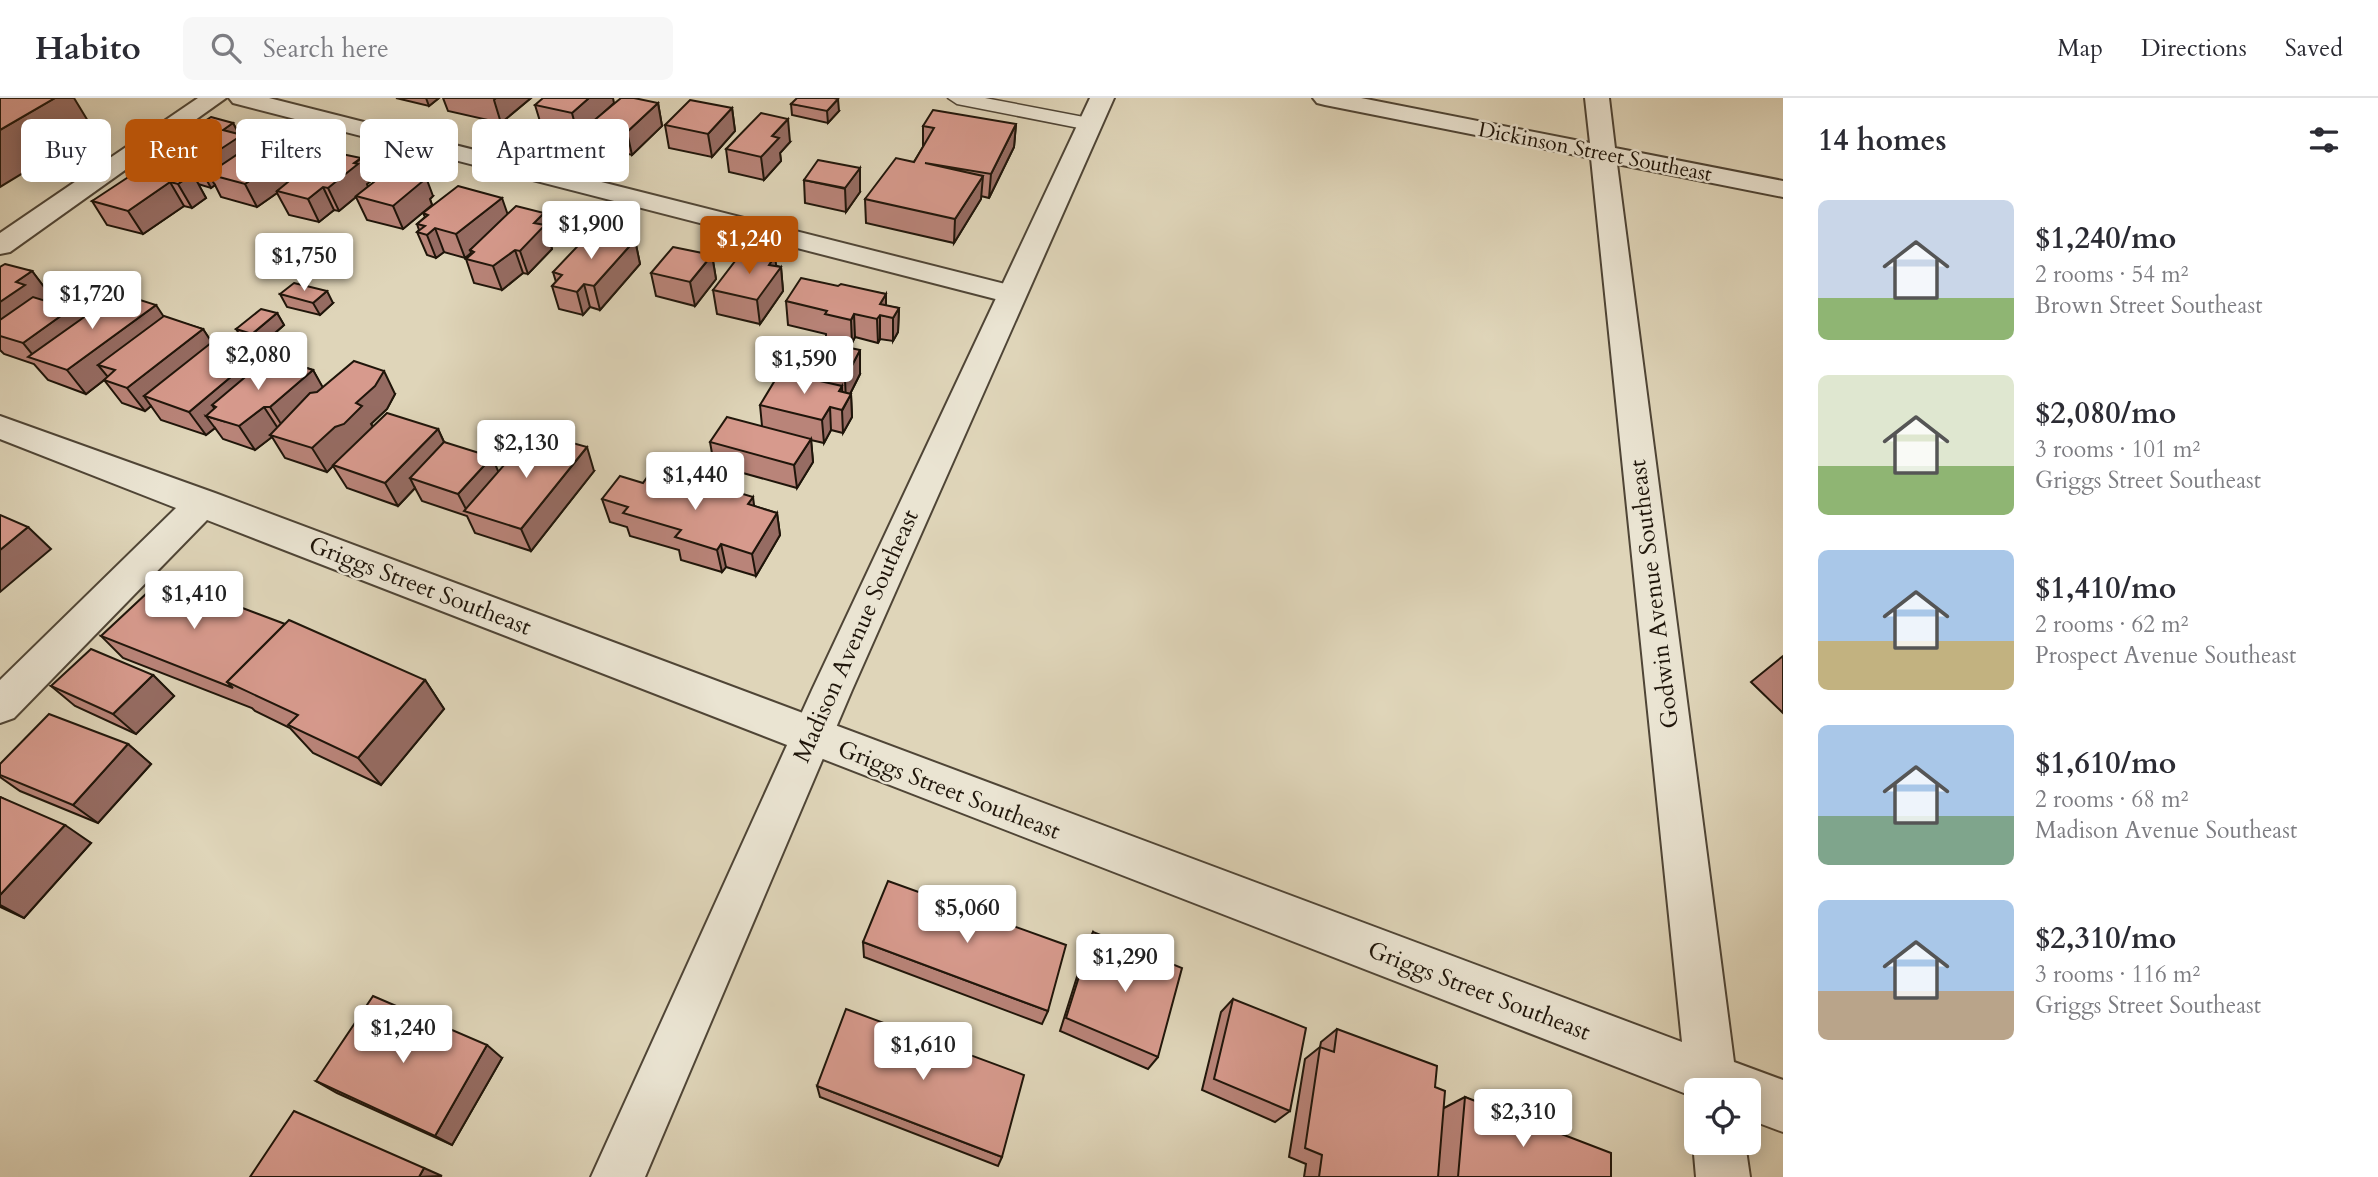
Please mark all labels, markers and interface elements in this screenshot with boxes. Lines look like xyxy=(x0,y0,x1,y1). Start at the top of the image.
search box xyxy=(183,17,673,80)
text: Habito xyxy=(35,26,141,71)
icon: search xyxy=(207,29,245,67)
text: Search here xyxy=(263,31,389,66)
text: Map xyxy=(2057,32,2103,65)
text: Directions xyxy=(2141,32,2247,65)
text: Saved xyxy=(2285,32,2343,65)
street label: Dickinson Street Southeast xyxy=(1476,115,1715,189)
chip: Buy xyxy=(21,119,111,182)
chip: Rent xyxy=(125,119,222,182)
chip: Filters xyxy=(236,119,346,182)
chip: New xyxy=(360,119,458,182)
chip: Apartment xyxy=(472,119,629,182)
text: 14 homes xyxy=(1818,120,1947,161)
icon: filters xyxy=(2305,121,2343,159)
pin: $1,900 xyxy=(534,202,648,261)
text: $1,900 xyxy=(558,208,624,239)
pin: $1,240 xyxy=(692,216,806,276)
text: $1,240/mo xyxy=(2035,218,2176,259)
text: $1,240 xyxy=(716,223,782,254)
icon: home xyxy=(1874,228,1958,312)
pin: $1,750 xyxy=(247,234,361,293)
text: $1,750 xyxy=(271,240,337,271)
text: 2 rooms · 54 m² xyxy=(2035,259,2188,290)
pin: $1,720 xyxy=(35,272,149,331)
text: $1,720 xyxy=(59,278,125,309)
text: Brown Street Southeast xyxy=(2035,290,2262,321)
pin: $2,080 xyxy=(201,332,315,392)
pin: $1,590 xyxy=(747,336,861,396)
text: $2,080 xyxy=(225,339,291,370)
text: $1,590 xyxy=(771,343,837,374)
text: $2,080/mo xyxy=(2035,393,2176,434)
icon: home xyxy=(1874,403,1958,487)
pin: $2,130 xyxy=(469,420,583,480)
text: $2,130 xyxy=(493,427,559,458)
text: 3 rooms · 101 m² xyxy=(2035,434,2200,465)
pin: $1,440 xyxy=(638,452,752,512)
street label: Godwin Avenue Southeast xyxy=(1621,457,1687,730)
text: $1,440 xyxy=(662,459,728,490)
text: Griggs Street Southeast xyxy=(2035,465,2261,496)
street label: Madison Avenue Southeast xyxy=(785,504,927,768)
street label: Griggs Street Southeast xyxy=(304,528,536,644)
text: $1,410/mo xyxy=(2035,568,2176,609)
pin: $1,410 xyxy=(137,572,251,631)
text: $1,410 xyxy=(161,578,227,609)
icon: home xyxy=(1874,578,1958,662)
text: 2 rooms · 62 m² xyxy=(2035,609,2188,640)
text: Prospect Avenue Southeast xyxy=(2035,640,2296,671)
street label: Griggs Street Southeast xyxy=(833,732,1065,848)
text: $1,610/mo xyxy=(2035,743,2176,784)
icon: home xyxy=(1874,753,1958,837)
text: 2 rooms · 68 m² xyxy=(2035,784,2188,815)
text: Madison Avenue Southeast xyxy=(2035,815,2297,846)
pin: $5,060 xyxy=(910,886,1024,945)
text: $5,060 xyxy=(934,892,1000,923)
text: $2,310/mo xyxy=(2035,918,2176,959)
icon: home xyxy=(1874,928,1958,1012)
street label: Griggs Street Southeast xyxy=(1363,933,1595,1049)
pin: $1,290 xyxy=(1068,934,1182,994)
text: $1,290 xyxy=(1092,941,1158,972)
text: 3 rooms · 116 m² xyxy=(2035,959,2200,990)
text: Griggs Street Southeast xyxy=(2035,990,2261,1021)
pin: $1,240 xyxy=(346,1006,460,1065)
text: $1,240 xyxy=(370,1012,436,1043)
pin: $1,610 xyxy=(866,1023,980,1082)
text: $1,610 xyxy=(890,1029,956,1060)
map controls xyxy=(1684,1078,1761,1155)
button: locate xyxy=(1684,1078,1761,1155)
pin: $2,310 xyxy=(1466,1090,1580,1149)
text: $2,310 xyxy=(1490,1096,1556,1127)

